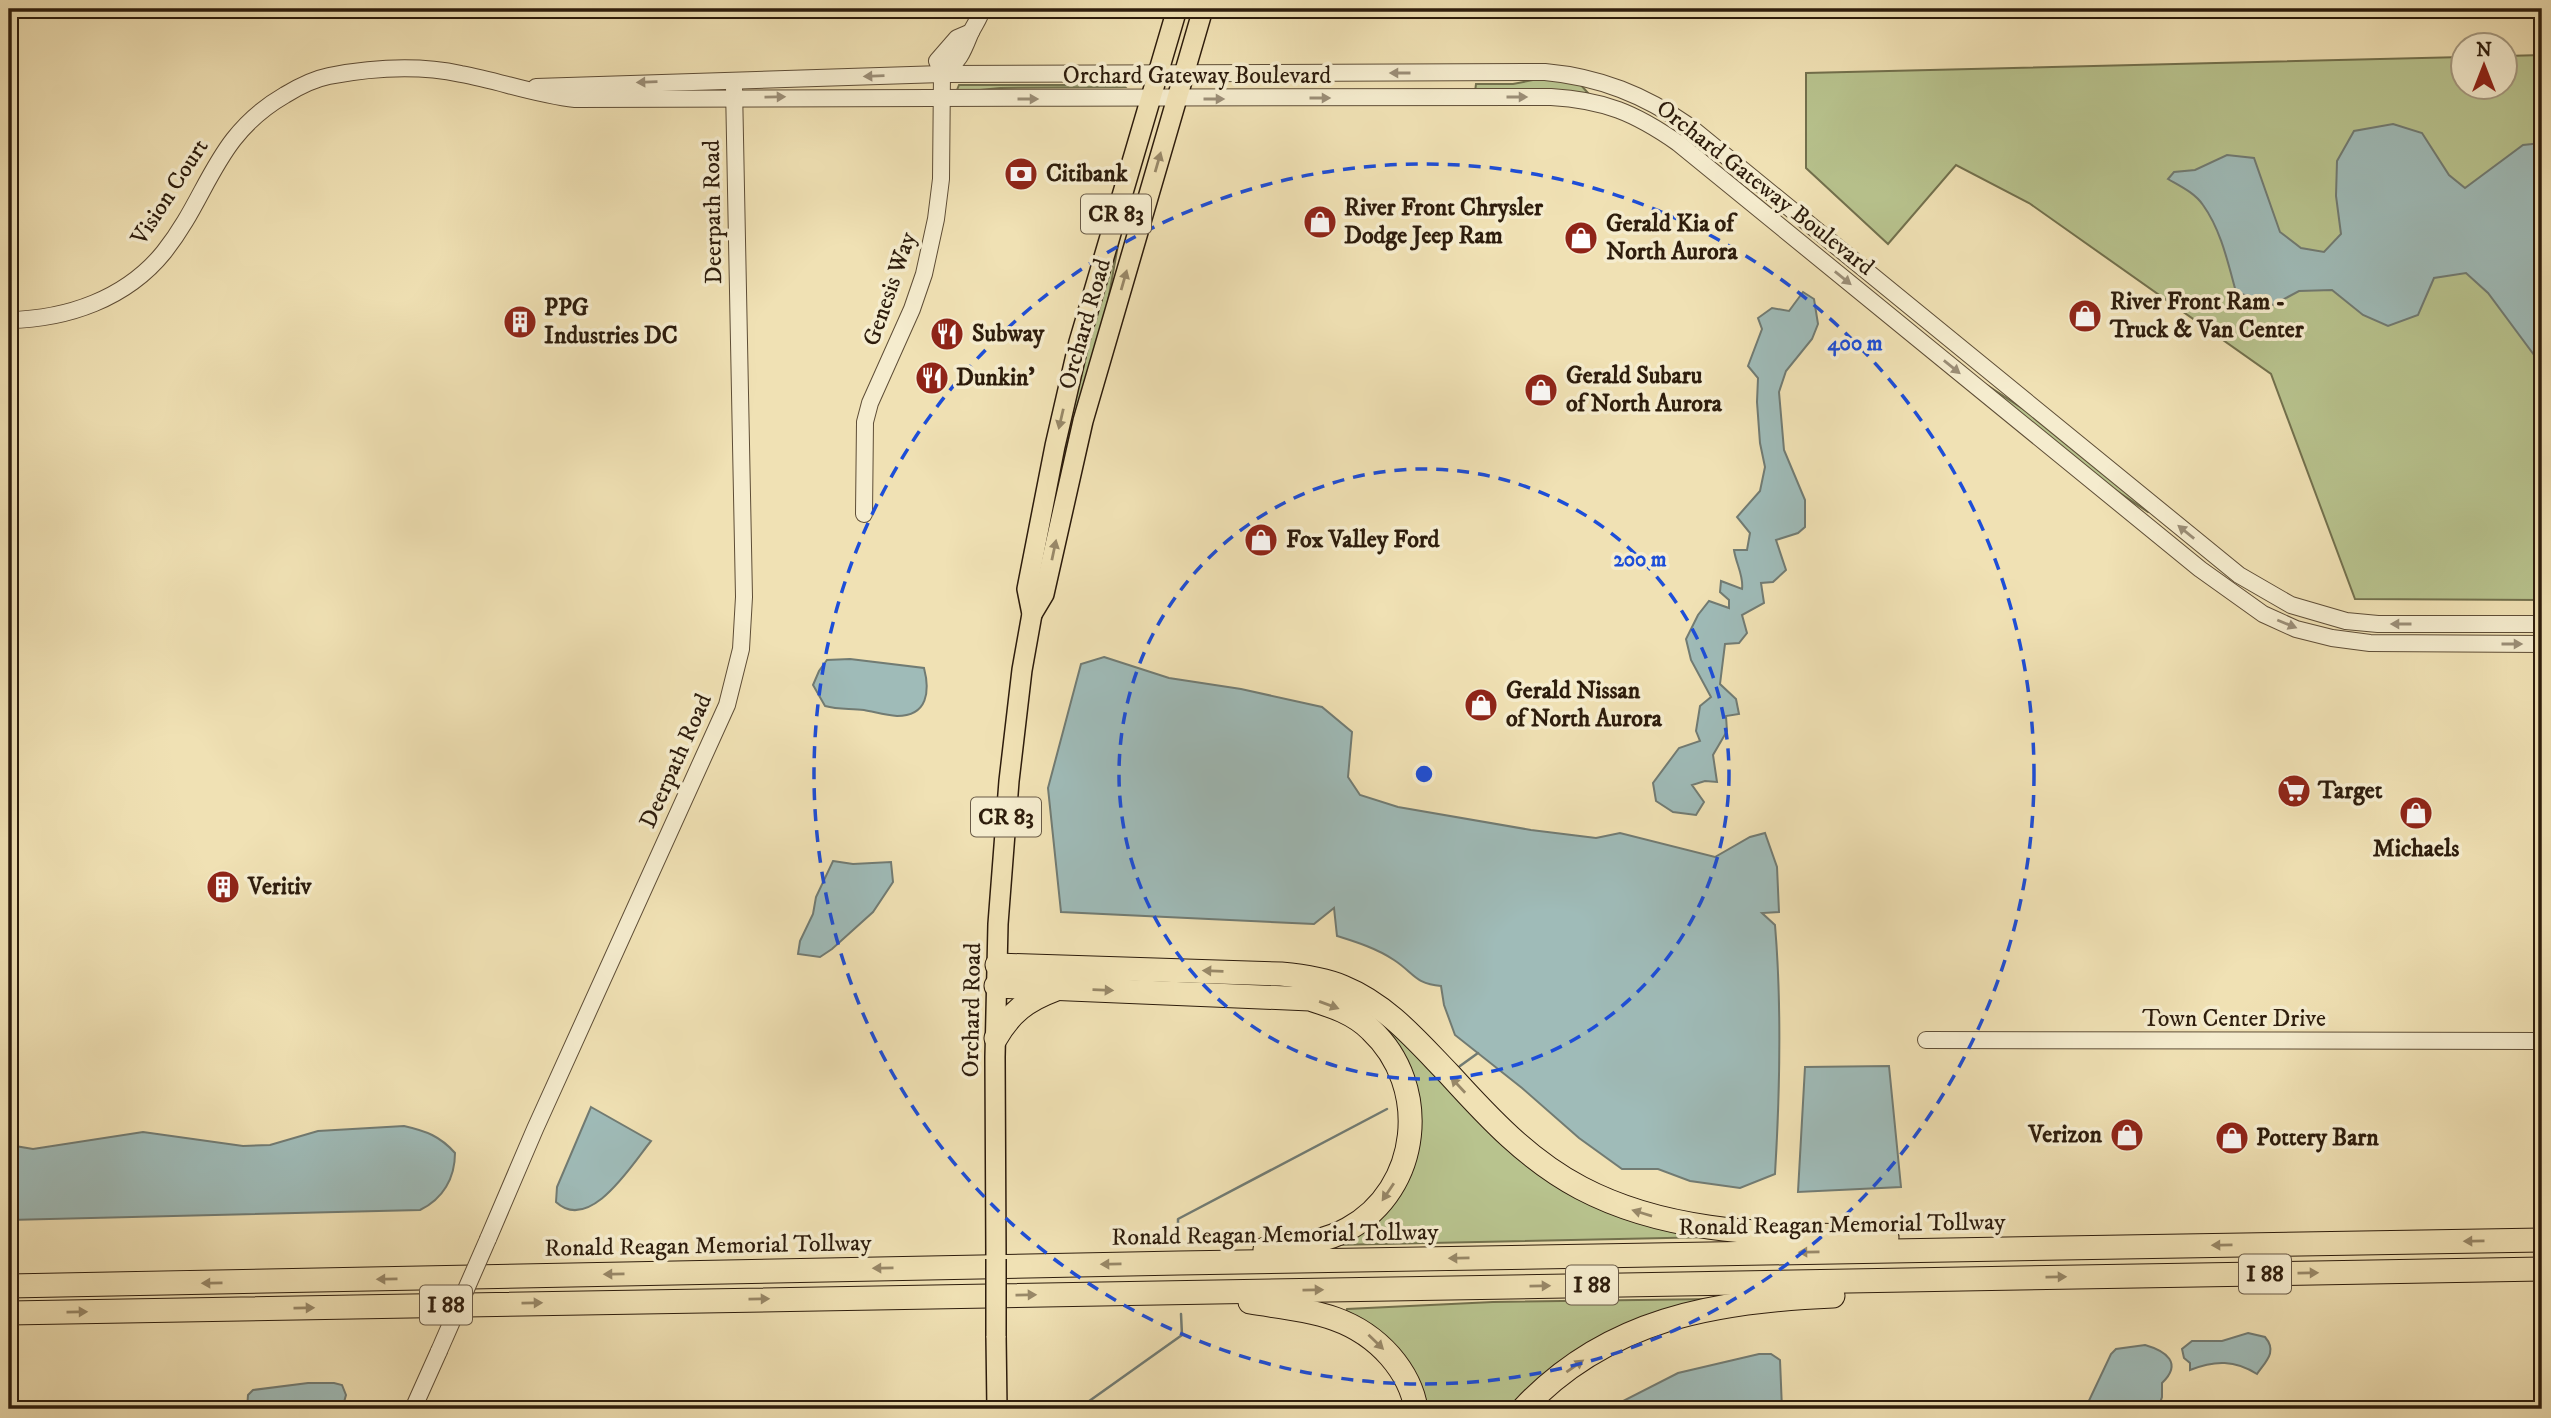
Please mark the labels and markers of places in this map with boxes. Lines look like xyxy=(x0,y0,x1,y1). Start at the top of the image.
bank icon: Citibank xyxy=(1002,155,1040,193)
place label: Citibank xyxy=(1046,159,1129,189)
place label: River Front Chrysler Dodge Jeep Ram xyxy=(1344,193,1544,251)
shop icon: River Front Chrysler Dodge Jeep Ram xyxy=(1301,203,1339,241)
place label: Gerald Kia of North Aurora xyxy=(1606,209,1738,267)
shop icon: Gerald Kia of North Aurora xyxy=(1562,219,1600,257)
place label: River Front Ram - Truck & Van Center xyxy=(2109,287,2305,345)
place label: PPG Industries DC xyxy=(544,293,678,351)
shop icon: River Front Ram - Truck & Van Center xyxy=(2066,297,2104,335)
building icon: PPG Industries DC xyxy=(501,303,539,341)
restaurant icon: Subway xyxy=(928,315,966,353)
place label: Subway xyxy=(972,319,1045,349)
restaurant icon: Dunkin' xyxy=(913,359,951,397)
place label: Gerald Subaru of North Aurora xyxy=(1566,361,1723,419)
place label: Dunkin' xyxy=(956,363,1035,393)
shop icon: Gerald Subaru of North Aurora xyxy=(1522,371,1560,409)
shop icon: Fox Valley Ford xyxy=(1242,521,1280,559)
place label: Fox Valley Ford xyxy=(1286,525,1441,555)
place label: Gerald Nissan of North Aurora xyxy=(1506,676,1663,734)
shop icon: Gerald Nissan of North Aurora xyxy=(1462,686,1500,724)
centre of rings xyxy=(1412,762,1436,786)
supermarket icon: Target xyxy=(2275,772,2313,810)
place label: Target xyxy=(2317,776,2383,806)
shop icon: Michaels xyxy=(2397,794,2435,832)
place label: Michaels xyxy=(2373,834,2459,864)
building icon: Veritiv xyxy=(204,868,242,906)
place label: Veritiv xyxy=(247,872,313,902)
shop icon: Verizon xyxy=(2108,1116,2146,1154)
shop icon: Pottery Barn xyxy=(2213,1119,2251,1157)
place label: Verizon xyxy=(2027,1120,2102,1150)
place label: Pottery Barn xyxy=(2256,1123,2379,1153)

